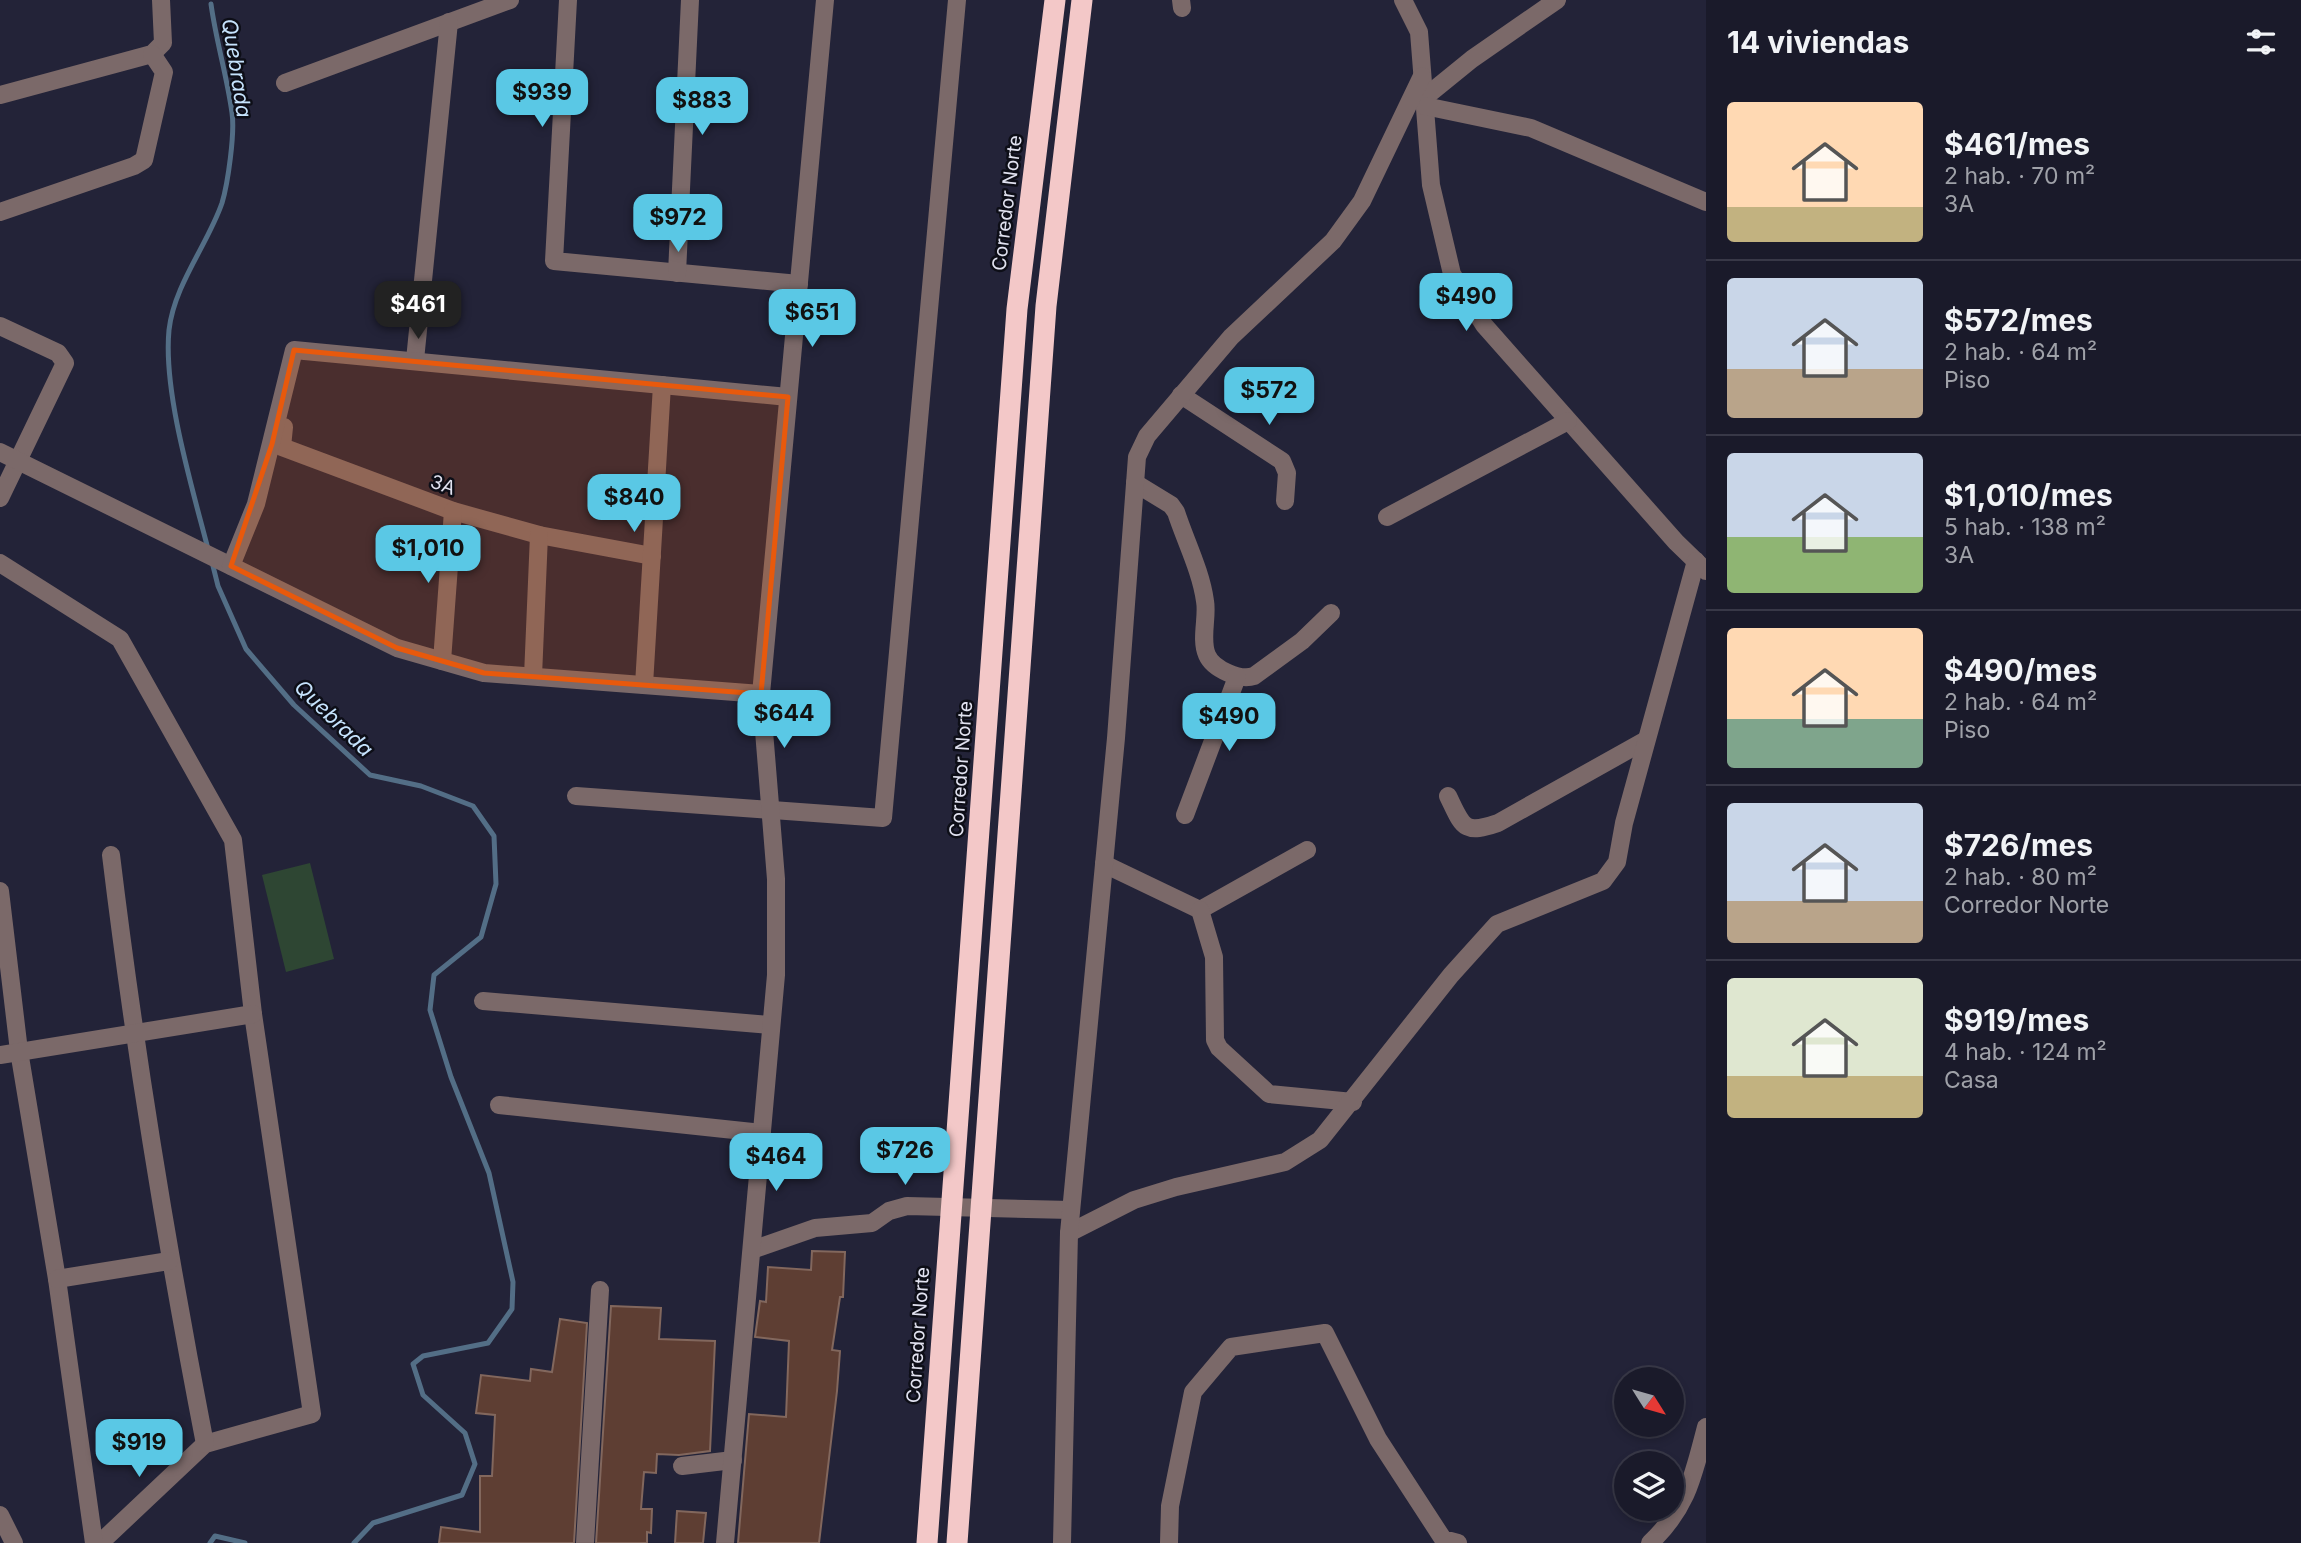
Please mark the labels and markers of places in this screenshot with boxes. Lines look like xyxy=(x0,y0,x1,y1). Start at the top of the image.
pin: $939 xyxy=(501,69,583,129)
pin: $883 xyxy=(661,78,743,137)
pin: $972 xyxy=(637,194,719,254)
pin: $490 xyxy=(1425,274,1507,333)
pin: $461 xyxy=(377,282,459,341)
pin: $651 xyxy=(771,290,853,349)
pin: $572 xyxy=(1228,368,1310,427)
pin: $840 xyxy=(593,475,675,534)
pin: $1,010 xyxy=(371,526,485,585)
pin: $644 xyxy=(743,690,825,750)
pin: $490 xyxy=(1188,694,1270,753)
pin: $726 xyxy=(864,1128,946,1187)
pin: $464 xyxy=(735,1134,817,1193)
pin: $919 xyxy=(98,1420,180,1479)

